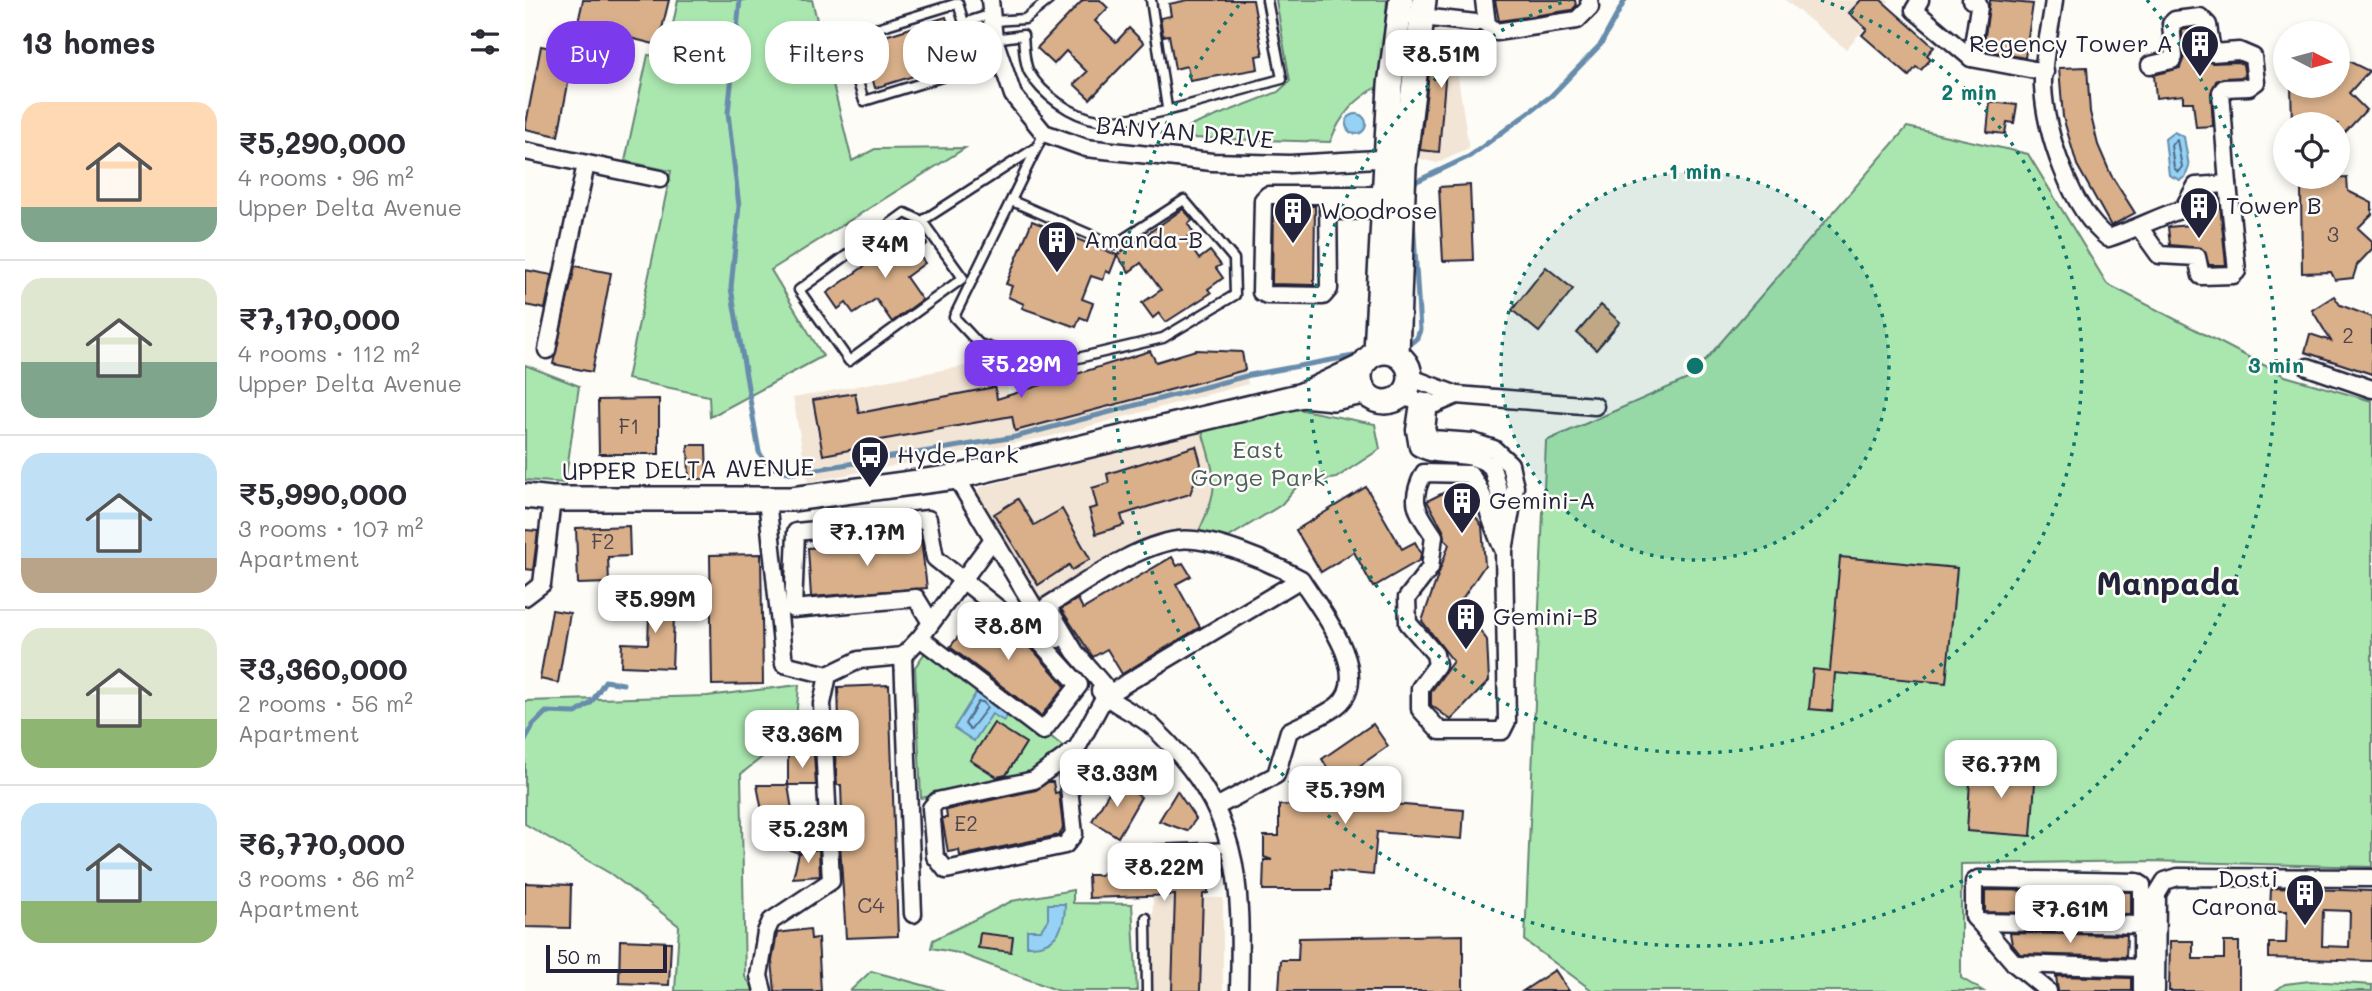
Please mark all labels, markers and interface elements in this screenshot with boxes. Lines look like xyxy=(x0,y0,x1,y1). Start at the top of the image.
chip: Buy xyxy=(546,21,635,84)
chip: Rent xyxy=(649,21,751,84)
chip: Filters xyxy=(765,21,889,84)
chip: New xyxy=(903,21,1002,84)
north arrow xyxy=(2273,21,2350,98)
map controls xyxy=(2273,21,2350,189)
text: 13 homes xyxy=(21,22,156,62)
icon: filters xyxy=(466,23,504,61)
building icon: Regency Tower A xyxy=(2179,23,2221,78)
place label: Regency Tower A xyxy=(1969,27,2173,58)
pin: ₹8.51M xyxy=(1384,31,1498,90)
text: ₹8.51M xyxy=(1402,38,1480,68)
text: 2 min xyxy=(1941,78,1997,105)
street label: BANYAN DRIVE xyxy=(1095,108,1275,155)
button: locate xyxy=(2273,112,2350,189)
text: ₹5,290,000 xyxy=(238,122,406,162)
icon: home xyxy=(77,130,161,214)
text: 1 min xyxy=(1669,157,1721,184)
text: 4 rooms · 96 m² xyxy=(238,162,414,192)
building icon: Tower B xyxy=(2178,185,2220,240)
place label: Tower B xyxy=(2226,189,2322,220)
building icon: Woodrose xyxy=(1272,190,1314,245)
text: Upper Delta Avenue xyxy=(238,192,462,222)
place label: Woodrose xyxy=(1320,194,1438,225)
building icon: Amanda-B xyxy=(1036,219,1078,274)
pin: ₹4M xyxy=(851,220,919,280)
house number: 3 xyxy=(2327,220,2339,247)
place label: Amanda-B xyxy=(1084,223,1203,254)
text: ₹4M xyxy=(861,228,909,258)
text: ₹7,170,000 xyxy=(238,298,400,338)
icon: home xyxy=(77,306,161,390)
house number: 2 xyxy=(2342,321,2354,348)
text: 4 rooms · 112 m² xyxy=(238,338,420,368)
pin: ₹5.29M xyxy=(964,340,1078,400)
text: ₹5.29M xyxy=(980,348,1062,378)
text: 3 min xyxy=(2248,351,2304,378)
centre of rings xyxy=(1683,354,1707,378)
text: Upper Delta Avenue xyxy=(238,368,462,398)
house number: F1 xyxy=(618,412,640,439)
park label: East Gorge Park xyxy=(1191,433,1325,492)
bus stop icon: Hyde Park xyxy=(849,434,891,489)
place label: Hyde Park xyxy=(897,438,1019,469)
street label: UPPER DELTA AVENUE xyxy=(562,451,814,486)
text: ₹5,990,000 xyxy=(238,473,407,513)
building icon: Gemini-A xyxy=(1441,480,1483,535)
icon: home xyxy=(77,481,161,565)
place label: Gemini-A xyxy=(1489,484,1596,515)
pin: ₹7.17M xyxy=(810,508,924,568)
text: 3 rooms · 107 m² xyxy=(238,513,424,543)
text: ₹7.17M xyxy=(829,516,905,546)
house number: F2 xyxy=(591,527,615,554)
text: Apartment xyxy=(238,543,360,573)
district label: Manpada xyxy=(2096,561,2240,603)
pin: ₹5.99M xyxy=(598,576,712,635)
text: ₹5.99M xyxy=(614,583,696,613)
building icon: Gemini-B xyxy=(1445,596,1487,651)
place label: Gemini-B xyxy=(1493,600,1598,631)
pin: ₹8.8M xyxy=(959,602,1057,662)
text: ₹8.8M xyxy=(973,610,1043,640)
text: ₹3,360,000 xyxy=(238,648,408,688)
icon: home xyxy=(77,656,161,740)
text: 2 rooms · 56 m² xyxy=(238,688,413,718)
pin: ₹3.36M xyxy=(745,710,859,770)
text: Apartment xyxy=(238,718,360,748)
text: ₹3.36M xyxy=(761,718,843,748)
pin: ₹6.77M xyxy=(1944,740,2058,800)
text: ₹6.77M xyxy=(1961,748,2041,778)
pin: ₹3.33M xyxy=(1060,750,1174,809)
text: ₹3.33M xyxy=(1076,757,1158,787)
pin: ₹5.79M xyxy=(1288,766,1402,826)
text: ₹5.79M xyxy=(1305,774,1385,804)
pin: ₹5.23M xyxy=(751,806,865,865)
house number: E2 xyxy=(954,809,978,836)
text: ₹5.23M xyxy=(767,813,849,843)
text: ₹6,770,000 xyxy=(238,823,405,863)
icon: home xyxy=(77,831,161,915)
pin: ₹8.22M xyxy=(1107,844,1221,903)
text: ₹8.22M xyxy=(1124,851,1204,881)
place label: Dosti Carona xyxy=(2191,862,2278,921)
text: 3 rooms · 86 m² xyxy=(238,863,414,893)
building icon: Dosti Carona xyxy=(2284,872,2326,927)
pin: ₹7.61M xyxy=(2013,886,2127,945)
house number: C4 xyxy=(857,891,885,918)
text: Apartment xyxy=(238,893,360,923)
text: ₹7.61M xyxy=(2031,893,2109,923)
scale bar xyxy=(546,942,667,974)
text: 50 m xyxy=(557,944,601,969)

